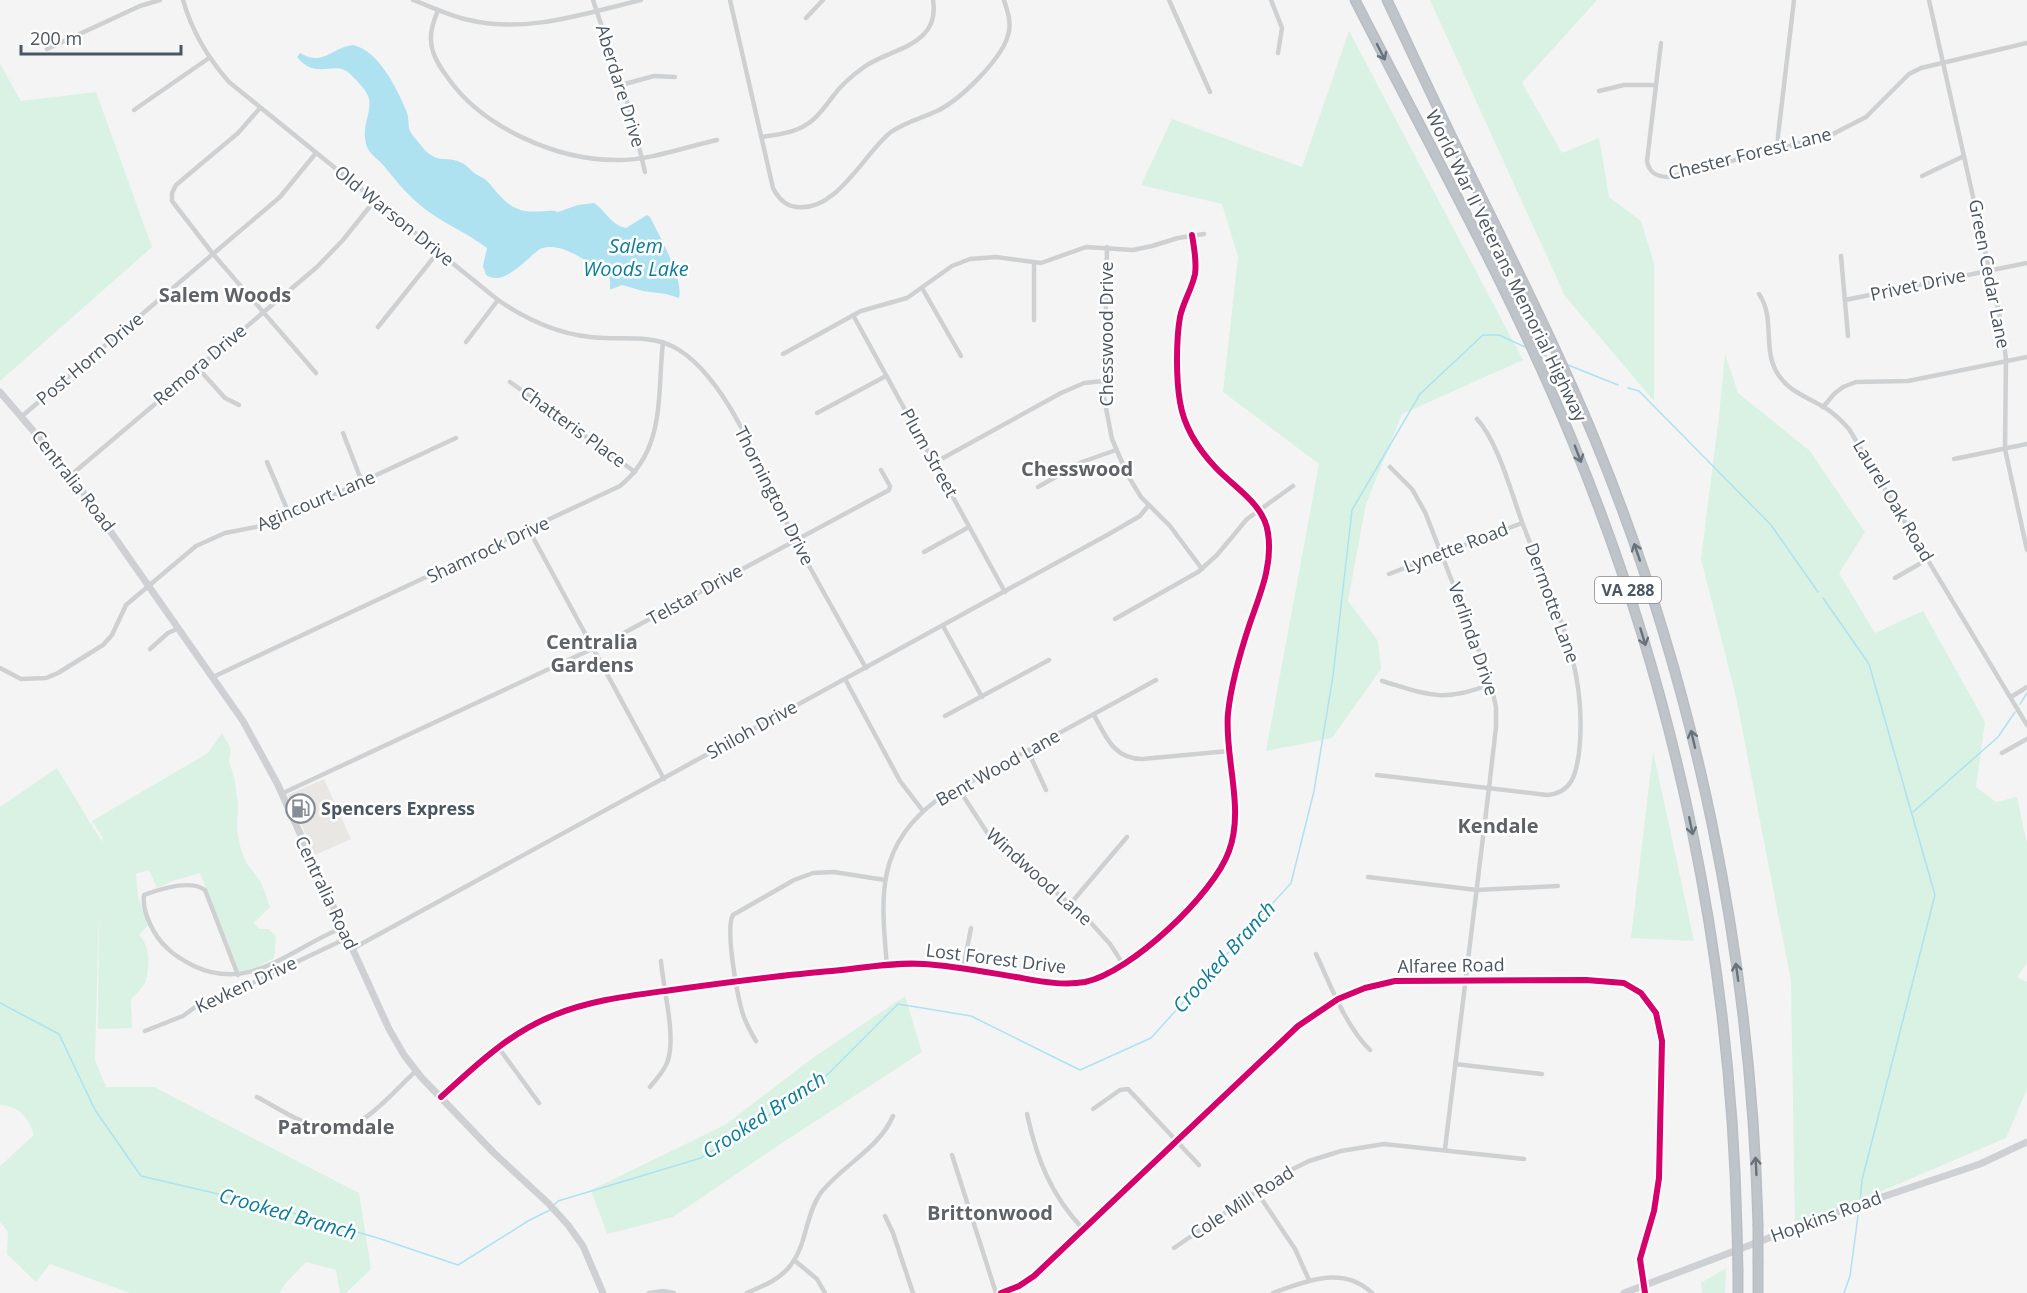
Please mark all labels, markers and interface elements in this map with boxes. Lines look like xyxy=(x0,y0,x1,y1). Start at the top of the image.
scale bar xyxy=(21,18,182,56)
street label: Aberdare Drive xyxy=(591,21,651,150)
text: 200 m xyxy=(30,26,82,50)
one-way arrow xyxy=(1376,43,1388,61)
street label: World War II Veterans Memorial Highway xyxy=(1421,106,1593,426)
street label: Chester Forest Lane xyxy=(1666,121,1834,185)
street label: Old Warson Drive xyxy=(330,160,459,271)
street label: Green Cedar Lane xyxy=(1964,197,2016,350)
water label: Salem Woods Lake xyxy=(583,232,689,282)
street label: Chesswood Drive xyxy=(1094,262,1118,407)
street label: Privet Drive xyxy=(1868,262,1968,306)
district label: Salem Woods xyxy=(159,281,291,308)
street label: Post Horn Drive xyxy=(31,306,148,410)
street label: Remora Drive xyxy=(148,318,251,410)
street label: Chatteris Place xyxy=(516,380,631,473)
street label: Plum Street xyxy=(896,404,964,501)
street label: Thornington Drive xyxy=(730,422,820,569)
street label: Centralia Road xyxy=(26,425,121,536)
street label: Laurel Oak Road xyxy=(1848,435,1940,566)
one-way arrow xyxy=(1573,444,1584,462)
district label: Chesswood xyxy=(1021,455,1133,482)
street label: Agincourt Lane xyxy=(253,464,378,536)
street label: Shamrock Drive xyxy=(422,510,553,588)
street label: Lynette Road xyxy=(1400,516,1511,578)
street label: Dermotte Lane xyxy=(1520,539,1586,666)
one-way arrow xyxy=(1631,543,1642,562)
street label: Telstar Drive xyxy=(642,558,747,630)
road number: VA 288 xyxy=(1595,577,1661,603)
street label: Verlinda Drive xyxy=(1443,579,1505,698)
one-way arrow xyxy=(1638,627,1649,646)
district label: Centralia Gardens xyxy=(546,628,638,678)
street label: Shiloh Drive xyxy=(702,694,801,764)
street label: Bent Wood Lane xyxy=(931,723,1064,811)
one-way arrow xyxy=(1686,730,1698,749)
fuel station icon: Spencers Express xyxy=(284,793,316,825)
place label: Spencers Express xyxy=(321,796,475,820)
district label: Kendale xyxy=(1458,812,1538,839)
one-way arrow xyxy=(1686,816,1697,835)
street label: Windwood Lane xyxy=(981,822,1098,930)
street label: Centralia Road xyxy=(290,832,364,953)
water label: Crooked Branch xyxy=(1166,895,1281,1018)
street label: Lost Forest Drive xyxy=(925,937,1068,979)
street label: Kevken Drive xyxy=(191,950,300,1018)
street label: Alfaree Road xyxy=(1397,952,1505,978)
one-way arrow xyxy=(1732,962,1743,982)
water label: Crooked Branch xyxy=(697,1065,831,1165)
district label: Patromdale xyxy=(277,1113,395,1140)
one-way arrow xyxy=(1750,1156,1761,1176)
street label: Cole Mill Road xyxy=(1185,1160,1298,1245)
water label: Crooked Branch xyxy=(216,1181,360,1246)
street label: Hopkins Road xyxy=(1767,1185,1884,1247)
district label: Brittonwood xyxy=(927,1199,1053,1226)

